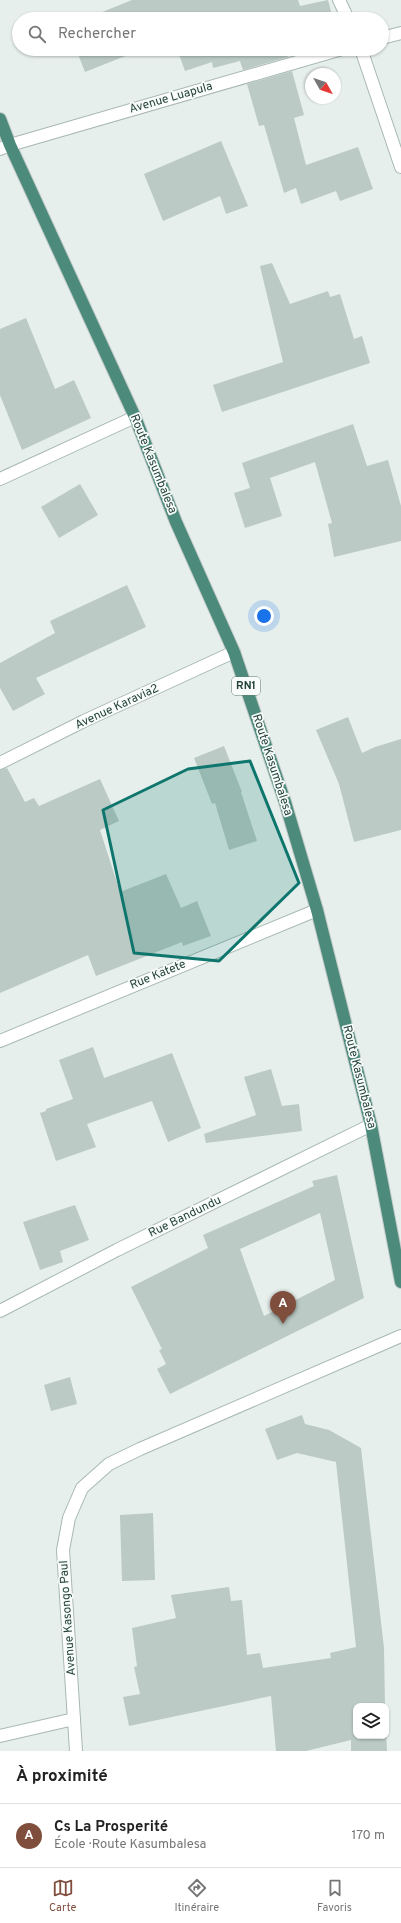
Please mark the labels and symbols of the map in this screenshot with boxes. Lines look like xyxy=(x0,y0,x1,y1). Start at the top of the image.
north arrow xyxy=(305,68,341,104)
street label: Avenue Luapula xyxy=(127,78,215,118)
street label: Route Kasumbalesa xyxy=(126,412,180,516)
your location xyxy=(254,606,274,626)
road number: RN1 xyxy=(232,677,260,695)
street label: Avenue Karavia2 xyxy=(73,681,161,733)
street label: Route Kasumbalesa xyxy=(248,712,296,818)
street label: Rue Katete xyxy=(128,956,188,994)
street label: Route Kasumbalesa xyxy=(338,1024,380,1130)
street label: Rue Bandundu xyxy=(146,1192,224,1242)
pin: A xyxy=(270,1291,296,1324)
street label: Avenue Kasongo Paul xyxy=(56,1560,80,1676)

